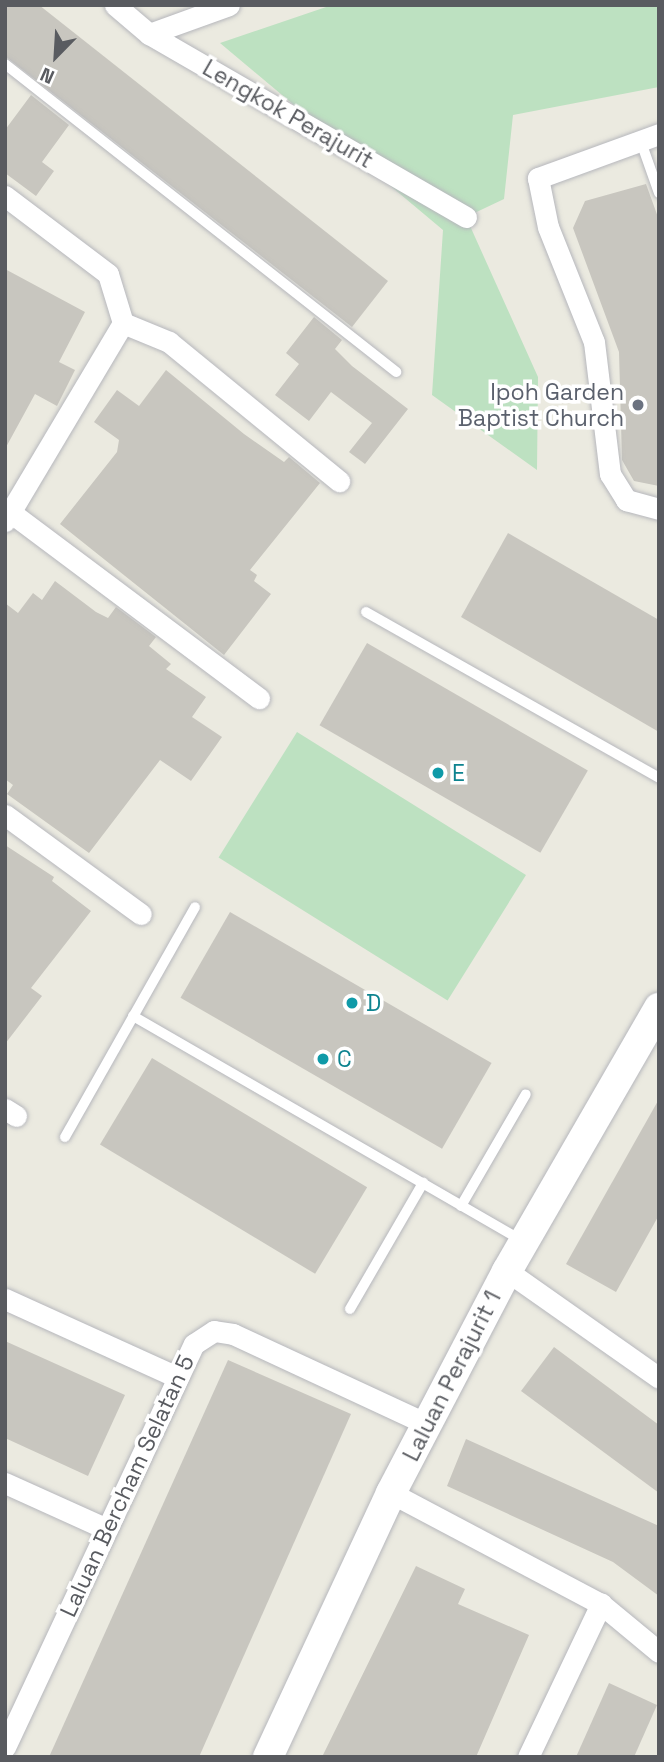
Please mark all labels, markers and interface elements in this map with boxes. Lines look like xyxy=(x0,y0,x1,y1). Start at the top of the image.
north arrow xyxy=(21,21,91,91)
street label: Lengkok Perajurit xyxy=(198,54,378,174)
text: N xyxy=(36,62,58,90)
place label: Ipoh Garden Baptist Church xyxy=(458,378,624,432)
marker: Ipoh Garden Baptist Church xyxy=(630,397,646,413)
place label: E xyxy=(452,759,465,787)
marker: E xyxy=(430,765,446,781)
place label: D xyxy=(366,989,381,1017)
marker: D xyxy=(344,995,360,1011)
place label: C xyxy=(337,1045,352,1073)
marker: C xyxy=(315,1051,331,1067)
street label: Laluan Perajurit 1 xyxy=(397,1286,507,1466)
street label: Laluan Bercham Selatan 5 xyxy=(54,1351,200,1621)

